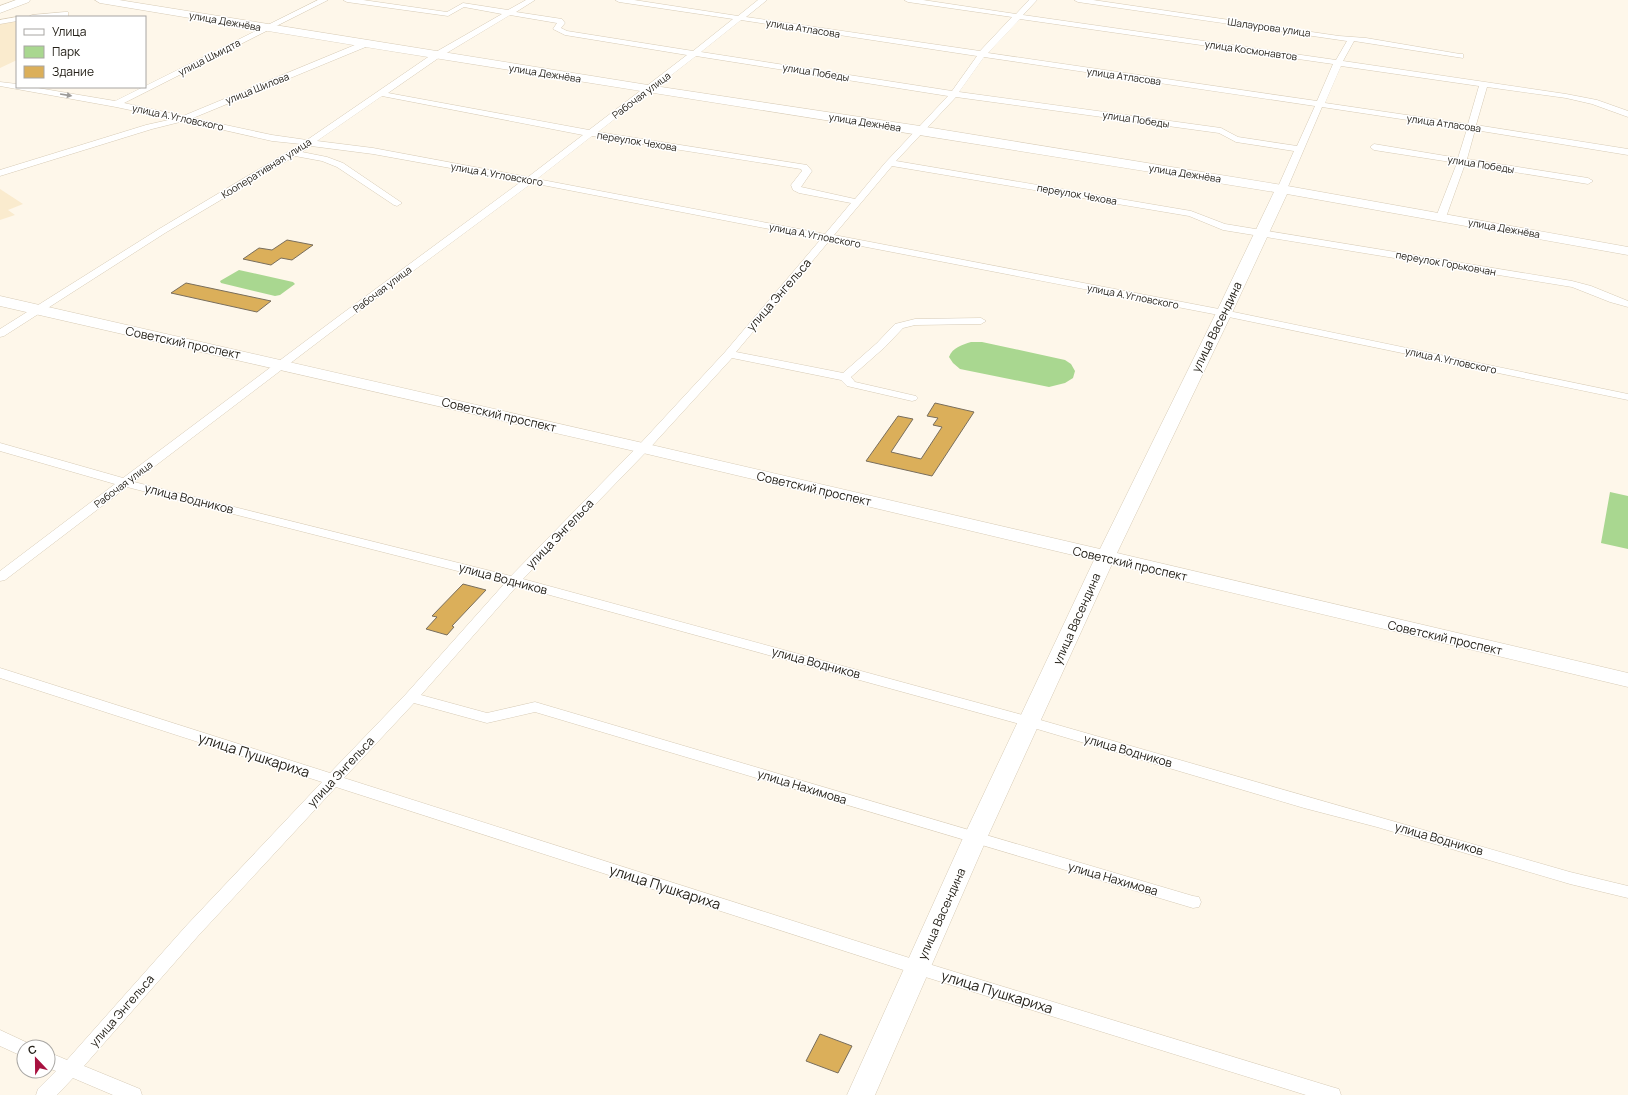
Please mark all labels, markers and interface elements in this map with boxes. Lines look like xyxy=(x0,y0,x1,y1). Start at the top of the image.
street label: улица Дежнёва xyxy=(188,8,262,34)
street label: Шалаурова улица xyxy=(1226,14,1312,40)
street label: улица Атласова xyxy=(765,15,841,41)
legend xyxy=(16,16,146,88)
text: Улица xyxy=(52,23,86,40)
street label: улица Шмидта xyxy=(175,35,243,79)
street label: улица Космонавтов xyxy=(1204,37,1299,64)
text: Парк xyxy=(52,43,81,60)
street label: улица Дежнёва xyxy=(508,60,582,86)
street label: улица Победы xyxy=(782,60,850,84)
text: Здание xyxy=(52,63,94,80)
street label: улица Атласова xyxy=(1086,64,1162,88)
street label: Рабочая улица xyxy=(609,68,673,122)
street label: улица Шилова xyxy=(223,69,291,107)
one-way arrow xyxy=(60,92,72,98)
street label: улица А.Угловского xyxy=(131,100,225,134)
street label: улица Победы xyxy=(1102,107,1170,131)
street label: улица Дежнёва xyxy=(828,109,902,135)
street label: улица Атласова xyxy=(1406,111,1482,135)
street label: переулок Чехова xyxy=(596,128,678,154)
street label: Кооперативная улица xyxy=(218,135,314,201)
street label: улица Победы xyxy=(1447,152,1515,176)
street label: улица А.Угловского xyxy=(450,159,544,189)
street label: улица Дежнёва xyxy=(1148,160,1222,186)
street label: переулок Чехова xyxy=(1036,180,1118,208)
street label: улица Дежнёва xyxy=(1467,215,1541,241)
street label: улица А.Угловского xyxy=(768,219,862,251)
street label: переулок Горьковчан xyxy=(1395,247,1497,279)
street label: улица Энгельса xyxy=(742,255,815,335)
street label: Рабочая улица xyxy=(350,262,414,316)
street label: улица Васендина xyxy=(1187,279,1246,375)
street label: улица А.Угловского xyxy=(1086,280,1180,312)
street label: Советский проспект xyxy=(124,322,242,363)
street label: улица А.Угловского xyxy=(1404,343,1498,377)
street label: Советский проспект xyxy=(440,393,558,436)
street label: Рабочая улица xyxy=(91,457,155,511)
street label: Советский проспект xyxy=(755,467,873,510)
street label: улица Водников xyxy=(143,479,236,518)
street label: улица Энгельса xyxy=(522,495,597,572)
street label: Советский проспект xyxy=(1071,542,1189,585)
street label: улица Водников xyxy=(457,559,550,599)
street label: улица Васендина xyxy=(1049,570,1104,667)
street label: Советский проспект xyxy=(1386,616,1504,659)
street label: улица Водников xyxy=(770,643,863,683)
street label: улица Пушкариха xyxy=(196,728,312,781)
street label: улица Водников xyxy=(1082,730,1175,771)
street label: улица Энгельса xyxy=(303,733,378,811)
street label: улица Нахимова xyxy=(755,765,849,808)
street label: улица Водников xyxy=(1393,818,1486,859)
street label: улица Нахимова xyxy=(1066,858,1160,899)
street label: улица Пушкариха xyxy=(607,860,723,913)
street label: улица Васендина xyxy=(914,865,969,962)
street label: улица Пушкариха xyxy=(939,965,1055,1018)
street label: улица Энгельса xyxy=(85,971,158,1051)
north arrow xyxy=(16,1039,56,1079)
text: С xyxy=(25,1041,39,1058)

